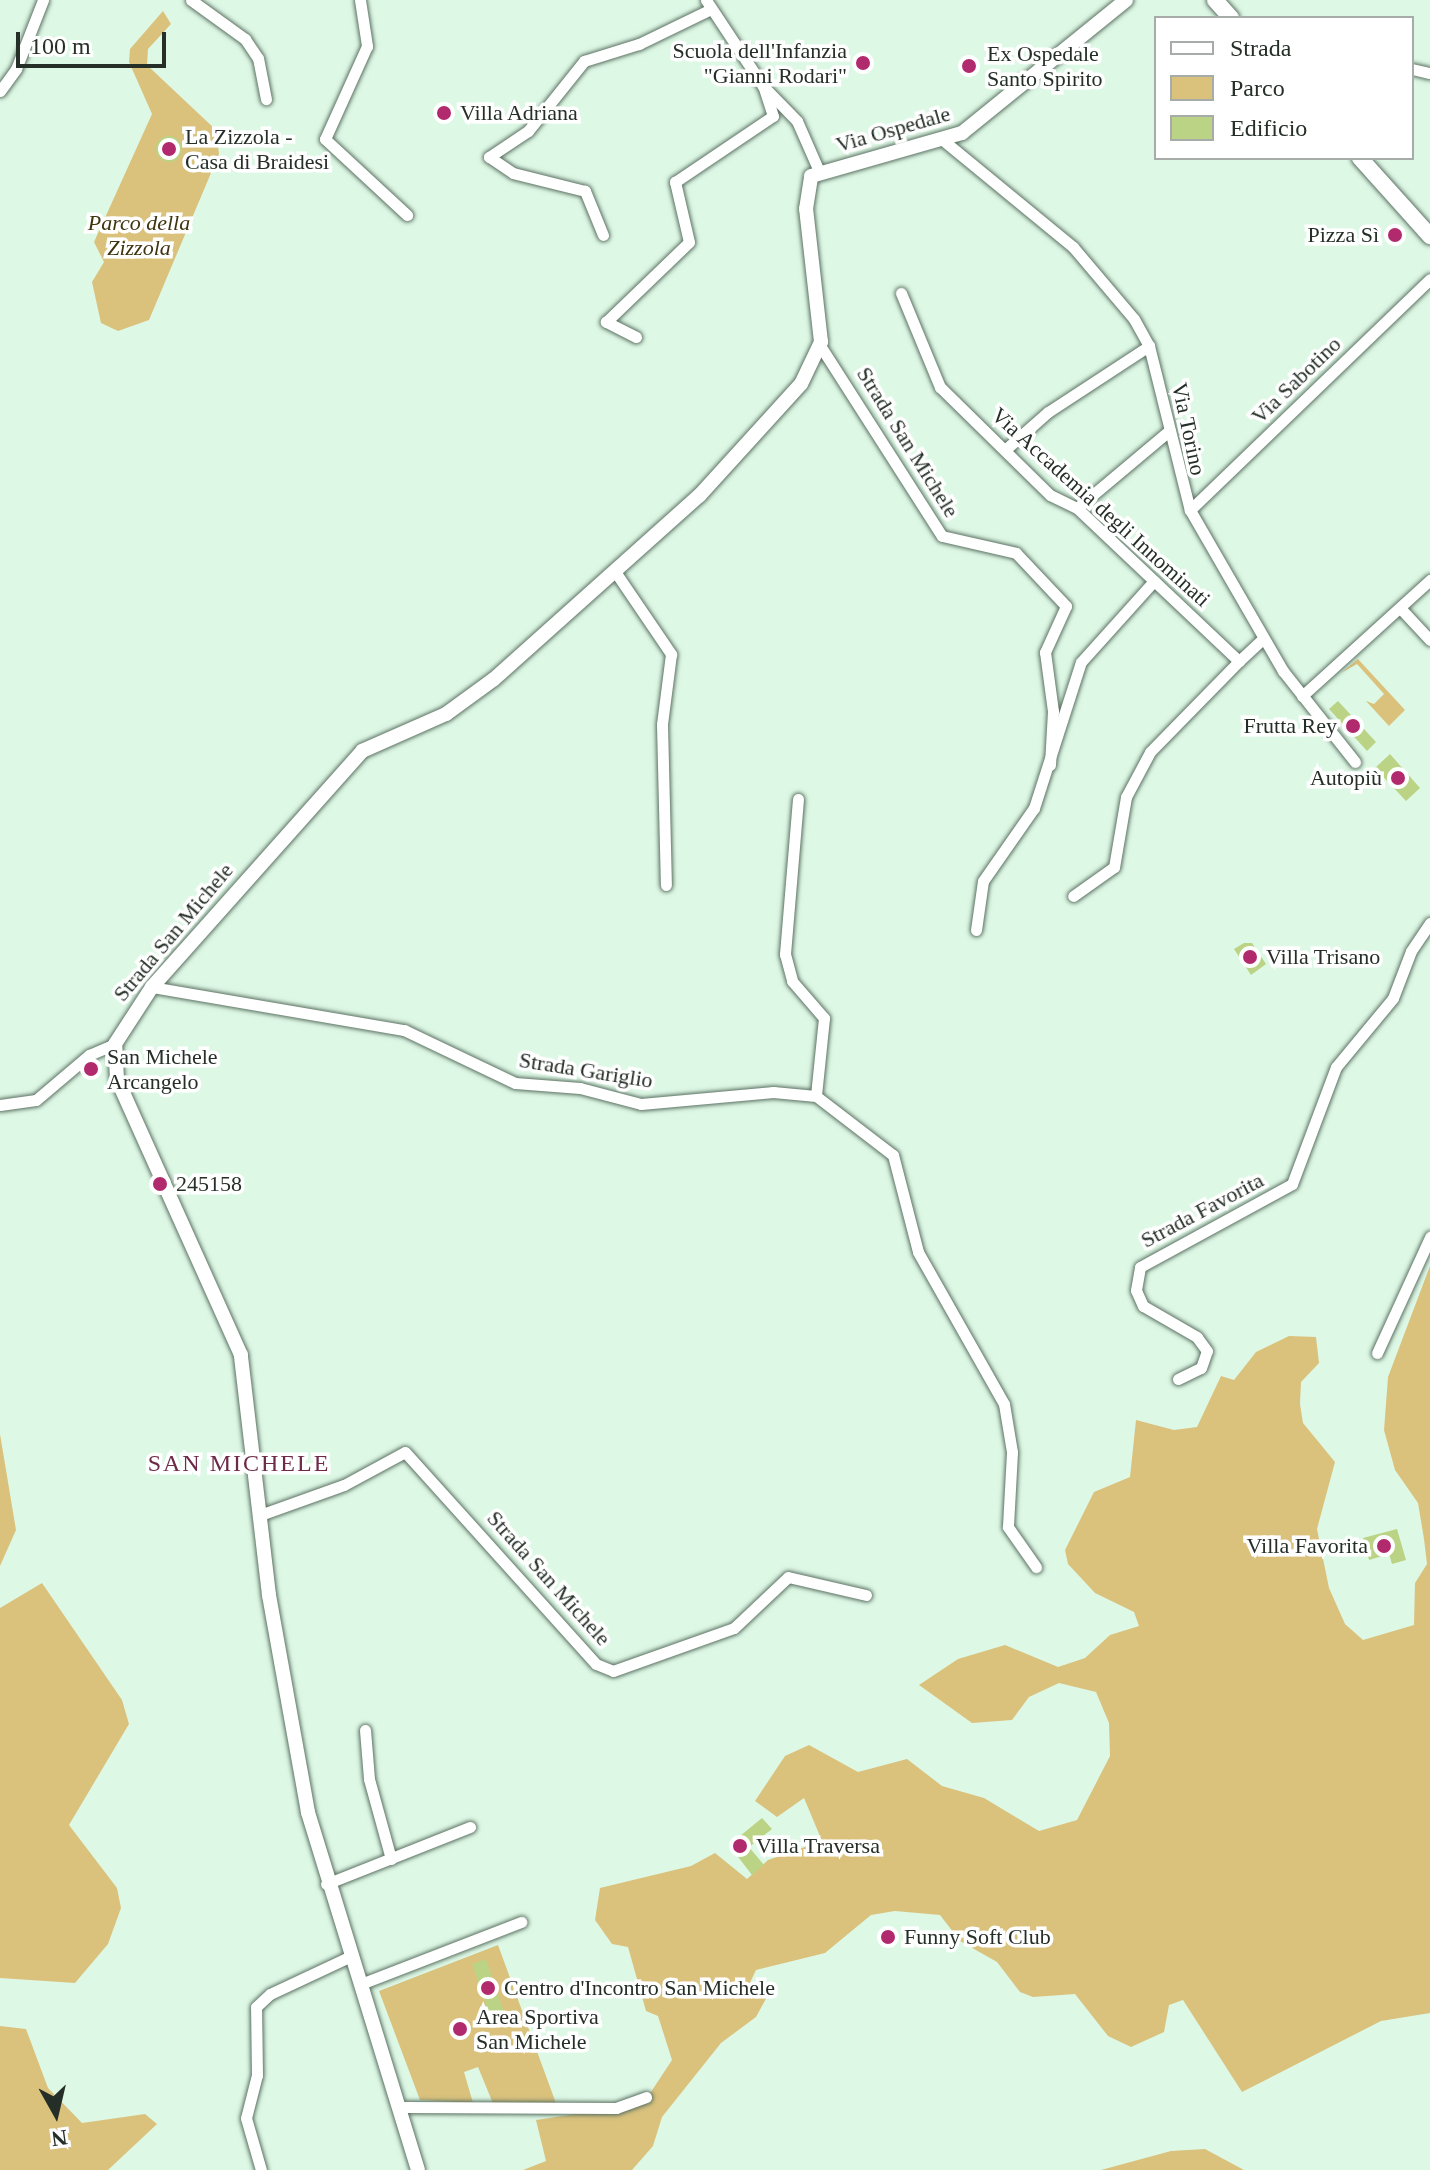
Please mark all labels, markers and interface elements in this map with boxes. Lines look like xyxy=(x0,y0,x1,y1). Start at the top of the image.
scale bar xyxy=(20,16,170,66)
legend xyxy=(1154,16,1414,160)
text: 100 m xyxy=(30,33,91,59)
text: Strada xyxy=(1230,35,1291,61)
place label: Scuola dell'Infanzia "Gianni Rodari" xyxy=(673,37,847,88)
place label: Ex Ospedale Santo Spirito xyxy=(987,40,1103,92)
marker: Scuola dell'Infanzia "Gianni Rodari" xyxy=(854,54,872,72)
marker: Ex Ospedale Santo Spirito xyxy=(958,55,980,77)
text: Parco xyxy=(1230,75,1285,101)
place label: Villa Adriana xyxy=(460,100,579,126)
street label: Via Ospedale xyxy=(833,100,953,158)
marker: Villa Adriana xyxy=(435,104,453,122)
text: Edificio xyxy=(1230,115,1307,141)
place label: La Zizzola - Casa di Braidesi xyxy=(185,123,329,174)
marker: La Zizzola - Casa di Braidesi xyxy=(160,140,178,158)
park label: Parco della Zizzola xyxy=(88,209,190,260)
place label: Pizza Sì xyxy=(1308,222,1379,248)
marker: Pizza Sì xyxy=(1386,226,1404,244)
street label: Via Sabotino xyxy=(1246,331,1346,429)
street label: Strada San Michele xyxy=(851,362,965,522)
street label: Via Torino xyxy=(1166,380,1212,478)
street label: Via Accademia degli Innominati xyxy=(986,401,1216,613)
place label: Frutta Rey xyxy=(1244,713,1337,739)
marker: Frutta Rey xyxy=(1344,717,1362,735)
place label: Autopiù xyxy=(1310,765,1382,791)
marker: Autopiù xyxy=(1389,769,1407,787)
street label: Strada San Michele xyxy=(108,858,238,1006)
place label: Villa Trisano xyxy=(1266,944,1381,970)
marker: Villa Trisano xyxy=(1241,948,1259,966)
place label: San Michele Arcangelo xyxy=(107,1043,218,1094)
street label: Strada Gariglio xyxy=(517,1046,655,1094)
marker: San Michele Arcangelo xyxy=(82,1060,100,1078)
street label: Strada Favorita xyxy=(1136,1167,1268,1253)
place label: 245158 xyxy=(176,1171,242,1197)
marker: 245158 xyxy=(151,1175,169,1193)
district label: SAN MICHELE xyxy=(148,1450,330,1478)
street label: Strada San Michele xyxy=(482,1505,616,1651)
place label: Villa Favorita xyxy=(1247,1533,1368,1559)
marker: Villa Favorita xyxy=(1375,1537,1393,1555)
place label: Villa Traversa xyxy=(756,1833,880,1859)
marker: Villa Traversa xyxy=(731,1837,749,1855)
place label: Funny Soft Club xyxy=(904,1924,1051,1950)
marker: Funny Soft Club xyxy=(879,1928,897,1946)
place label: Centro d'Incontro San Michele xyxy=(504,1975,775,2001)
marker: Centro d'Incontro San Michele xyxy=(479,1979,497,1997)
place label: Area Sportiva San Michele xyxy=(476,2003,599,2054)
marker: Area Sportiva San Michele xyxy=(451,2020,469,2038)
north arrow xyxy=(16,2074,96,2154)
text: N xyxy=(50,2125,69,2152)

